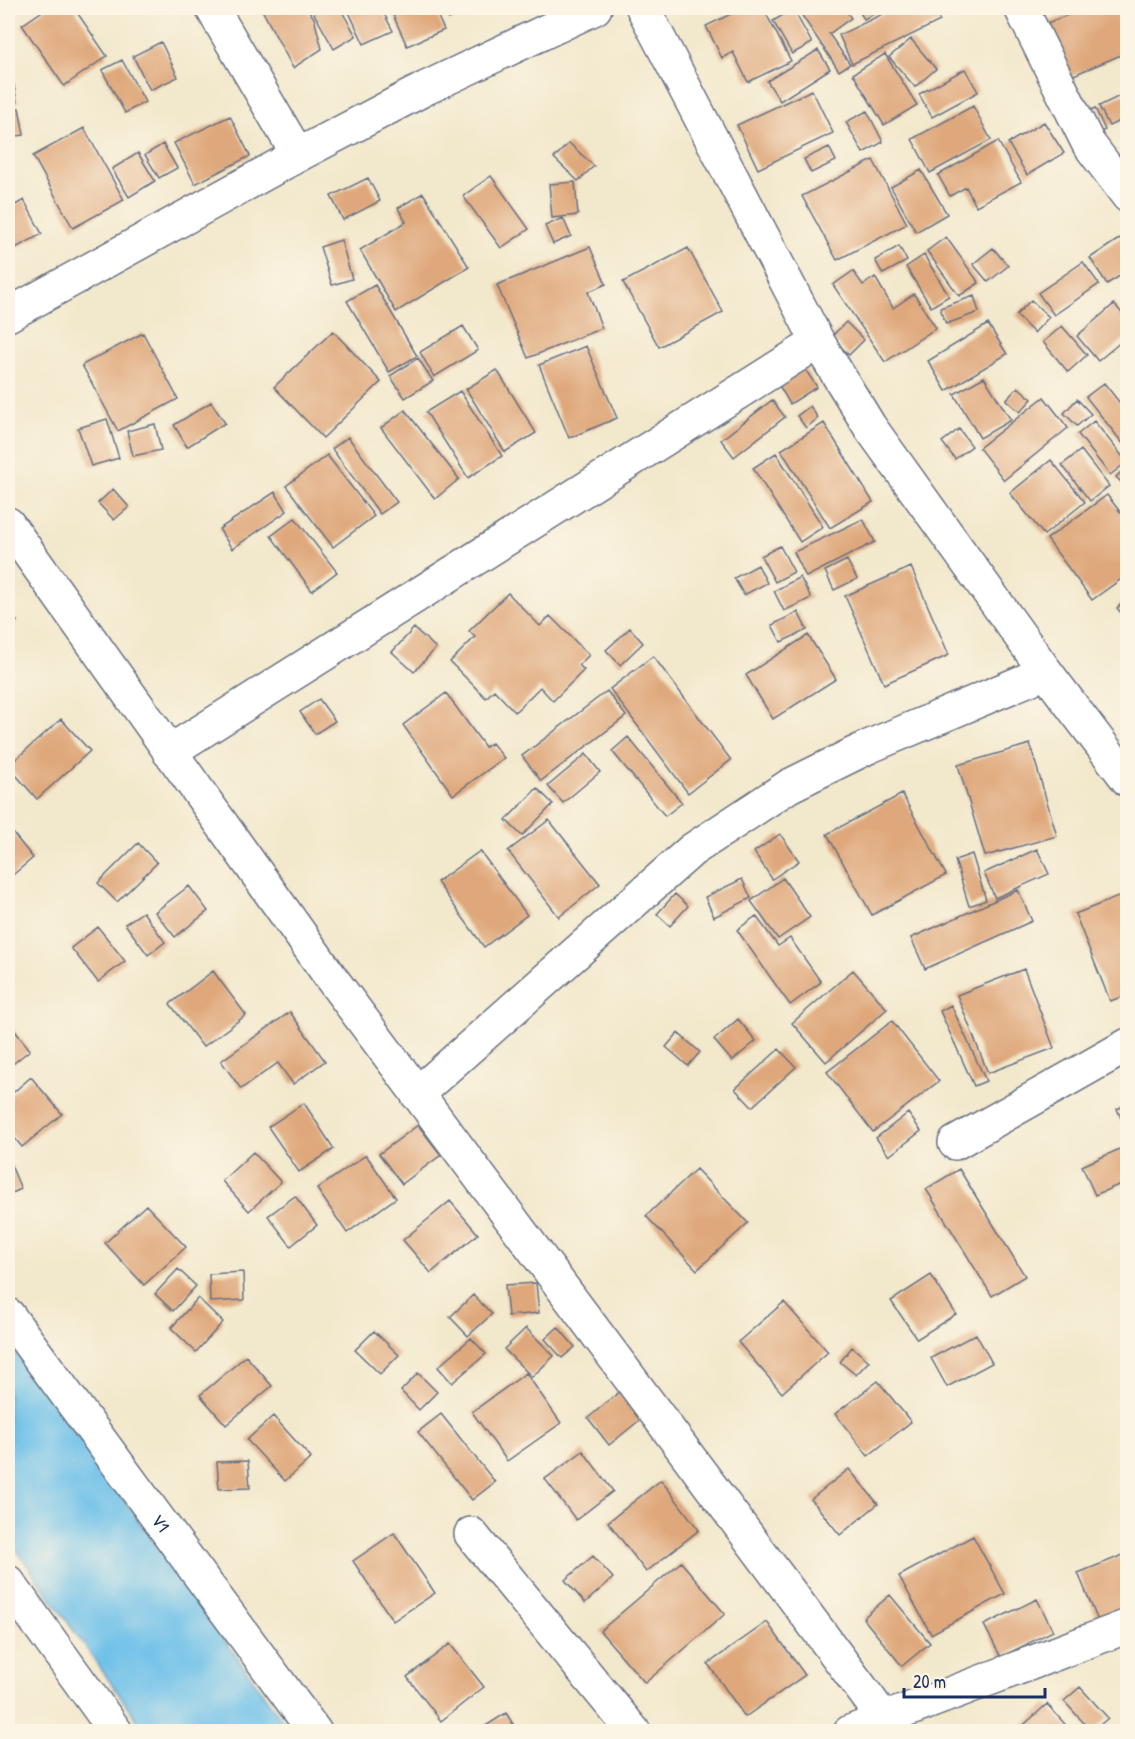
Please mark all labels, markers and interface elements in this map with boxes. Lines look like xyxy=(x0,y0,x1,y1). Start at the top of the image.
street label: V1 xyxy=(146,1509,176,1537)
scale bar xyxy=(904,1661,1045,1699)
text: 20 m xyxy=(913,1669,946,1694)

